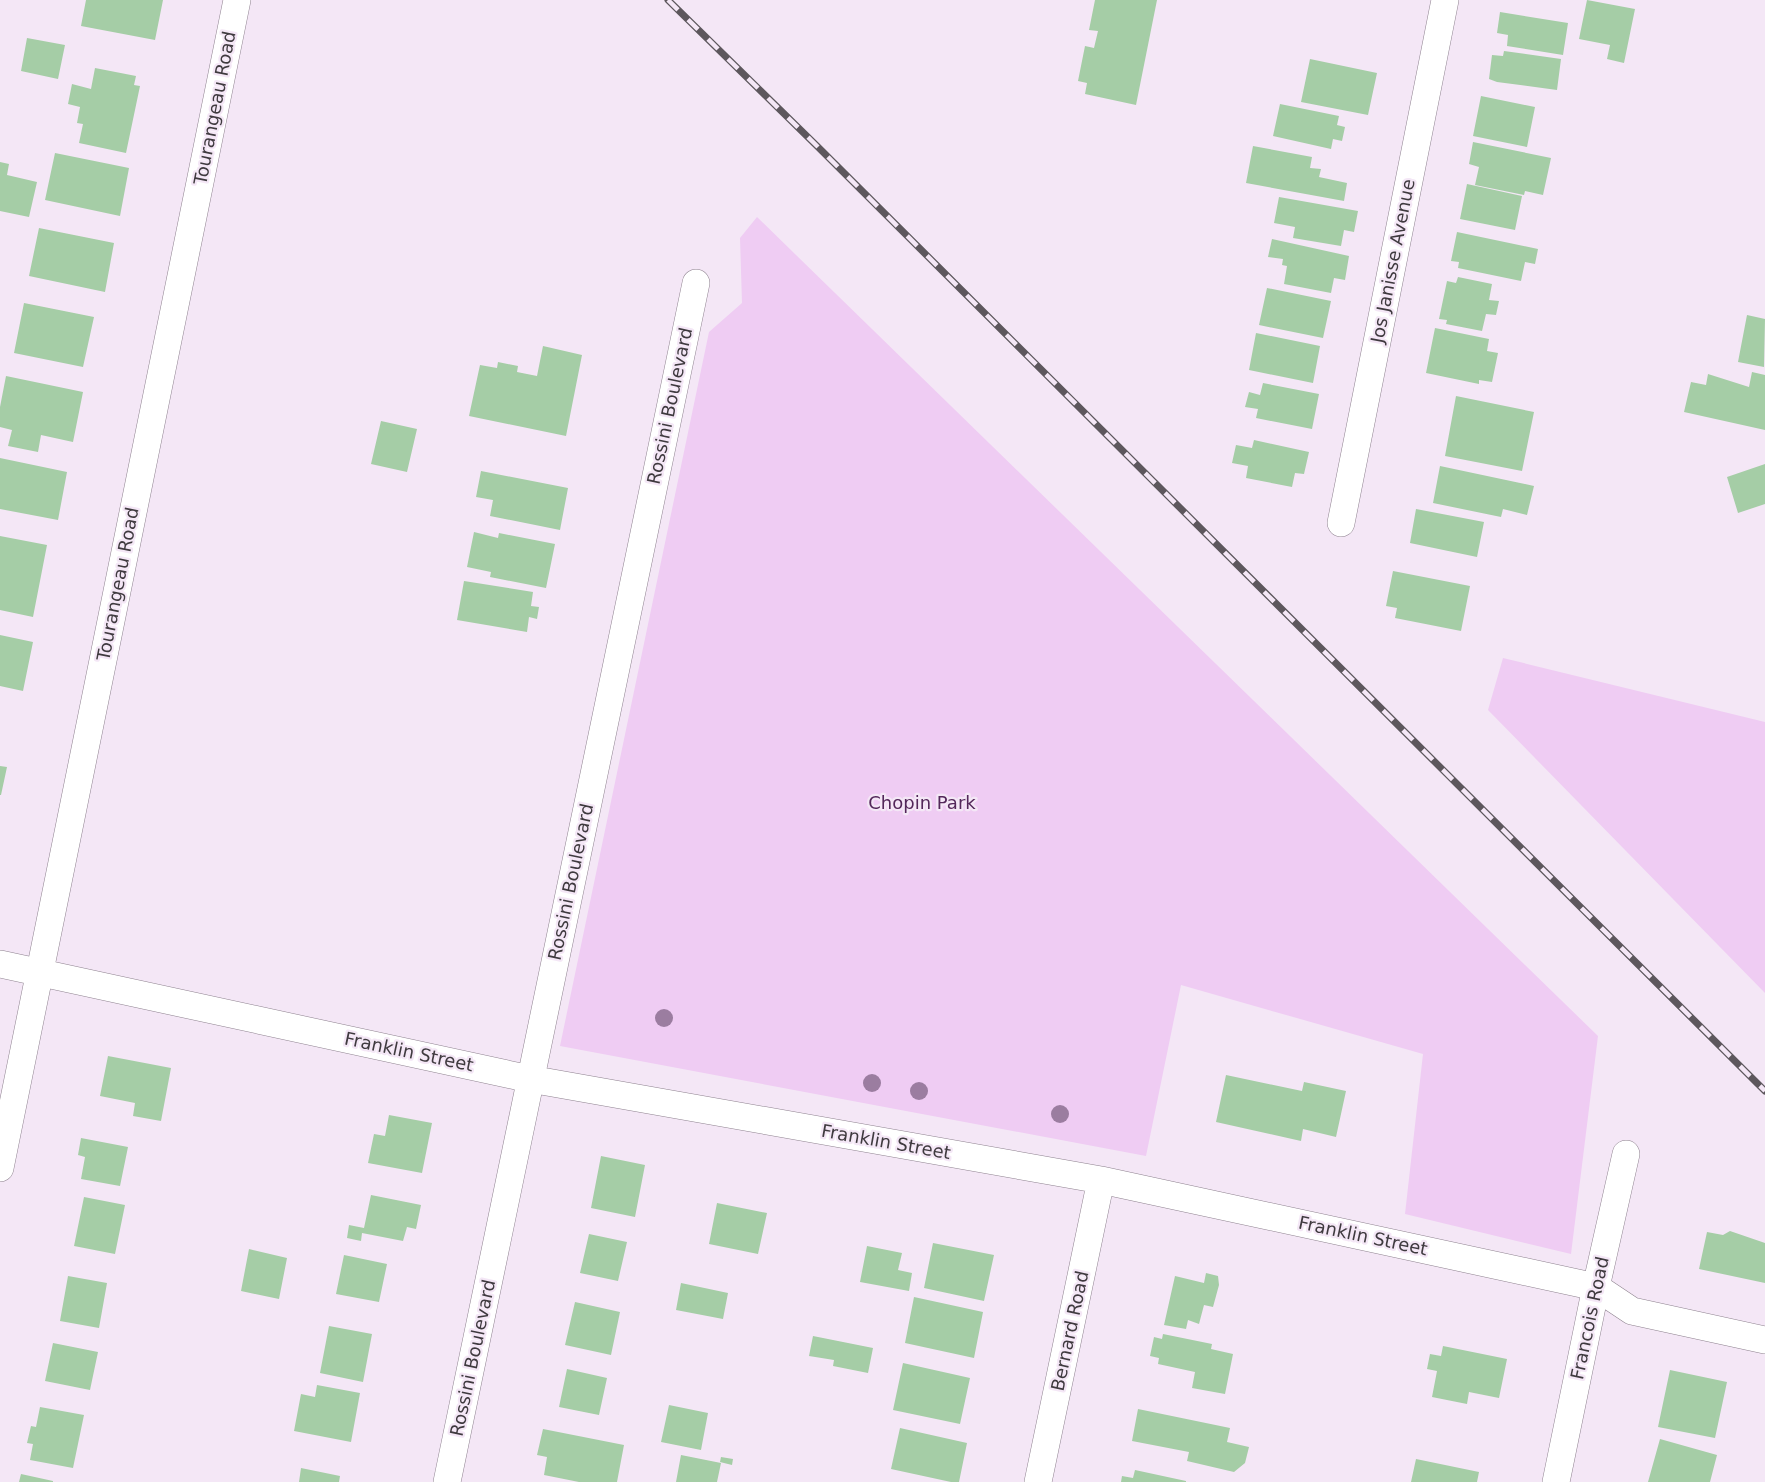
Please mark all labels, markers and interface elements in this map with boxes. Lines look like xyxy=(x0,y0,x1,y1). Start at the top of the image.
street label: Tourangeau Road xyxy=(189,29,240,187)
street label: Jos Janisse Avenue xyxy=(1366,177,1419,346)
street label: Rossini Boulevard xyxy=(643,326,696,486)
street label: Tourangeau Road xyxy=(92,505,143,663)
park label: Chopin Park xyxy=(868,792,976,813)
street label: Rossini Boulevard xyxy=(544,802,597,962)
street label: Franklin Street xyxy=(343,1028,475,1075)
street label: Franklin Street xyxy=(820,1120,952,1163)
street label: Franklin Street xyxy=(1297,1212,1429,1259)
street label: Francois Road xyxy=(1566,1255,1613,1381)
street label: Bernard Road xyxy=(1047,1269,1092,1393)
street label: Rossini Boulevard xyxy=(446,1278,499,1438)

